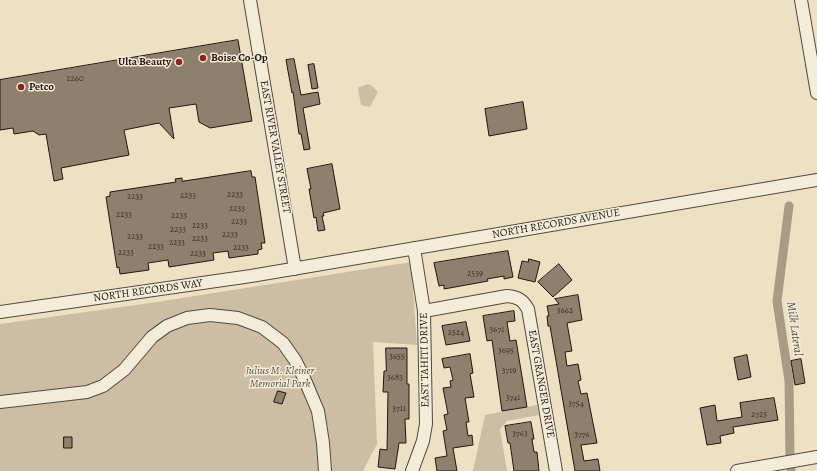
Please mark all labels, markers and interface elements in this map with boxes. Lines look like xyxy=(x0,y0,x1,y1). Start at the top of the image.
place label: Boise Co-Op xyxy=(211,51,268,65)
marker: Boise Co-Op xyxy=(198,53,208,63)
place label: Ulta Beauty xyxy=(118,55,171,69)
marker: Ulta Beauty xyxy=(174,57,184,67)
house number: 2260 xyxy=(66,74,84,84)
street label: EAST RIVER VALLEY STREET xyxy=(257,79,293,215)
place label: Petco xyxy=(29,80,54,94)
marker: Petco xyxy=(16,82,26,92)
house number: 2233 xyxy=(227,190,243,200)
house number: 2233 xyxy=(180,191,196,201)
house number: 2233 xyxy=(127,192,143,202)
house number: 2233 xyxy=(229,204,245,214)
street label: NORTH RECORDS AVENUE xyxy=(491,206,621,242)
house number: 2233 xyxy=(116,210,132,220)
house number: 2233 xyxy=(171,211,187,221)
house number: 2233 xyxy=(231,217,247,227)
house number: 2233 xyxy=(192,221,208,231)
house number: 2233 xyxy=(170,225,186,235)
house number: 2233 xyxy=(222,230,238,240)
house number: 2233 xyxy=(127,232,143,242)
house number: 2233 xyxy=(192,234,208,244)
house number: 2233 xyxy=(169,238,185,248)
house number: 2233 xyxy=(148,242,164,252)
house number: 2233 xyxy=(233,243,249,253)
house number: 2233 xyxy=(118,248,134,258)
house number: 2233 xyxy=(190,249,206,259)
house number: 2539 xyxy=(467,269,483,279)
street label: NORTH RECORDS WAY xyxy=(92,277,204,305)
water label: Milk Lateral xyxy=(783,301,805,357)
house number: 3662 xyxy=(557,306,573,316)
street label: EAST TAHITI DRIVE xyxy=(418,312,432,408)
house number: 3671 xyxy=(490,325,504,335)
house number: 2524 xyxy=(448,328,464,338)
street label: EAST GRANGER DRIVE xyxy=(525,329,557,439)
house number: 3695 xyxy=(498,346,514,356)
house number: 3655 xyxy=(389,352,405,362)
park label: Julius M. Kleiner Memorial Park xyxy=(246,364,314,390)
house number: 3719 xyxy=(502,366,516,376)
house number: 3683 xyxy=(387,373,403,383)
house number: 3741 xyxy=(506,393,520,403)
house number: 3754 xyxy=(568,399,584,409)
house number: 3711 xyxy=(392,404,406,414)
house number: 2725 xyxy=(751,410,767,420)
house number: 3763 xyxy=(512,429,528,439)
house number: 3776 xyxy=(574,430,590,440)

